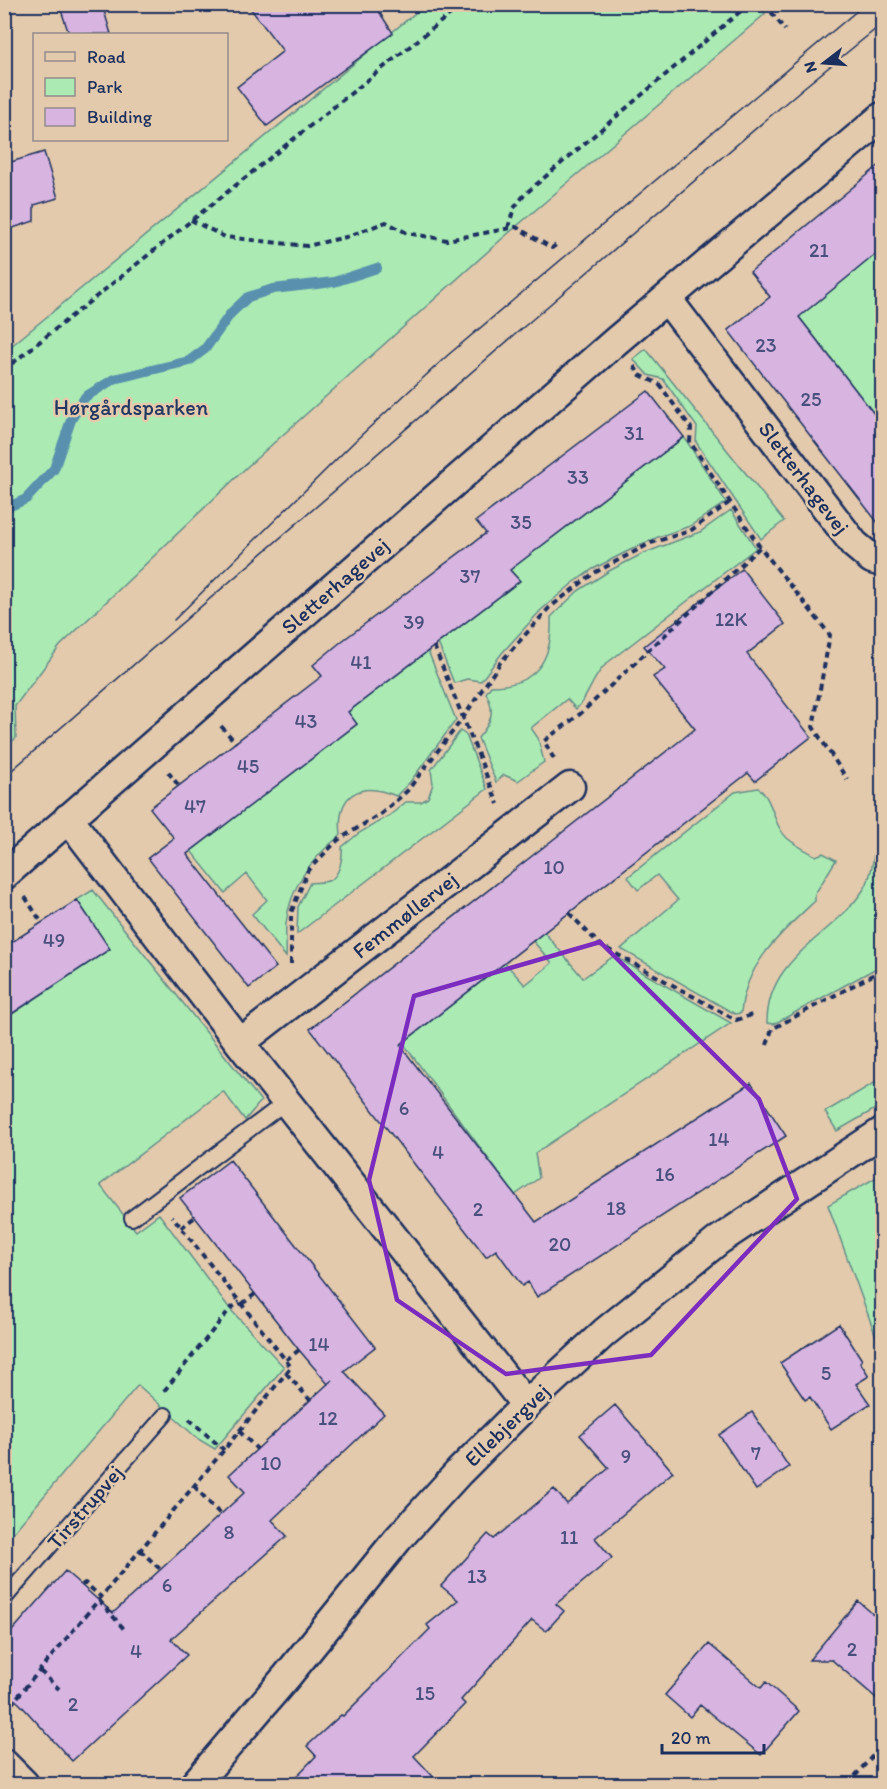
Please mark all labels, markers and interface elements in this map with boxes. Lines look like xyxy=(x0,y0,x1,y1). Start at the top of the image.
legend xyxy=(33,33,228,141)
north arrow xyxy=(794,33,854,93)
text: Road xyxy=(87,46,126,68)
text: N xyxy=(799,59,821,75)
text: Park xyxy=(87,76,122,98)
text: Building xyxy=(87,106,153,128)
house number: 21 xyxy=(809,238,829,262)
house number: 23 xyxy=(755,333,777,357)
house number: 25 xyxy=(800,387,822,411)
park label: Hørgårdsparken xyxy=(54,394,209,421)
street label: Sletterhagevej xyxy=(753,416,855,540)
house number: 31 xyxy=(624,421,644,445)
house number: 33 xyxy=(567,465,589,489)
house number: 35 xyxy=(510,510,532,534)
street label: Sletterhagevej xyxy=(275,532,395,640)
house number: 37 xyxy=(460,564,480,588)
house number: 12K xyxy=(715,607,748,631)
house number: 39 xyxy=(403,610,425,634)
house number: 41 xyxy=(350,650,372,674)
house number: 43 xyxy=(295,709,318,733)
house number: 45 xyxy=(237,754,259,778)
house number: 47 xyxy=(184,794,206,818)
house number: 10 xyxy=(543,855,565,879)
street label: Femmøllervej xyxy=(347,866,463,964)
house number: 49 xyxy=(43,928,65,952)
house number: 6 xyxy=(399,1096,409,1120)
house number: 14 xyxy=(708,1127,730,1151)
house number: 4 xyxy=(432,1140,444,1164)
house number: 16 xyxy=(655,1162,675,1186)
house number: 18 xyxy=(606,1196,626,1220)
house number: 2 xyxy=(473,1197,484,1221)
house number: 20 xyxy=(549,1232,571,1256)
house number: 14 xyxy=(308,1332,330,1356)
house number: 5 xyxy=(821,1361,831,1385)
street label: Ellebjergvej xyxy=(459,1378,555,1472)
house number: 12 xyxy=(318,1406,338,1430)
house number: 7 xyxy=(751,1441,761,1465)
house number: 9 xyxy=(621,1444,631,1468)
house number: 10 xyxy=(260,1451,282,1475)
street label: Tirstrupvej xyxy=(41,1459,129,1555)
house number: 8 xyxy=(224,1520,235,1544)
house number: 11 xyxy=(560,1525,578,1549)
house number: 13 xyxy=(467,1564,487,1588)
house number: 6 xyxy=(162,1573,172,1597)
house number: 2 xyxy=(847,1637,858,1661)
house number: 4 xyxy=(130,1639,142,1663)
house number: 15 xyxy=(415,1681,435,1705)
house number: 2 xyxy=(68,1692,79,1716)
scale bar xyxy=(662,1717,764,1755)
text: 20 m xyxy=(671,1727,711,1749)

